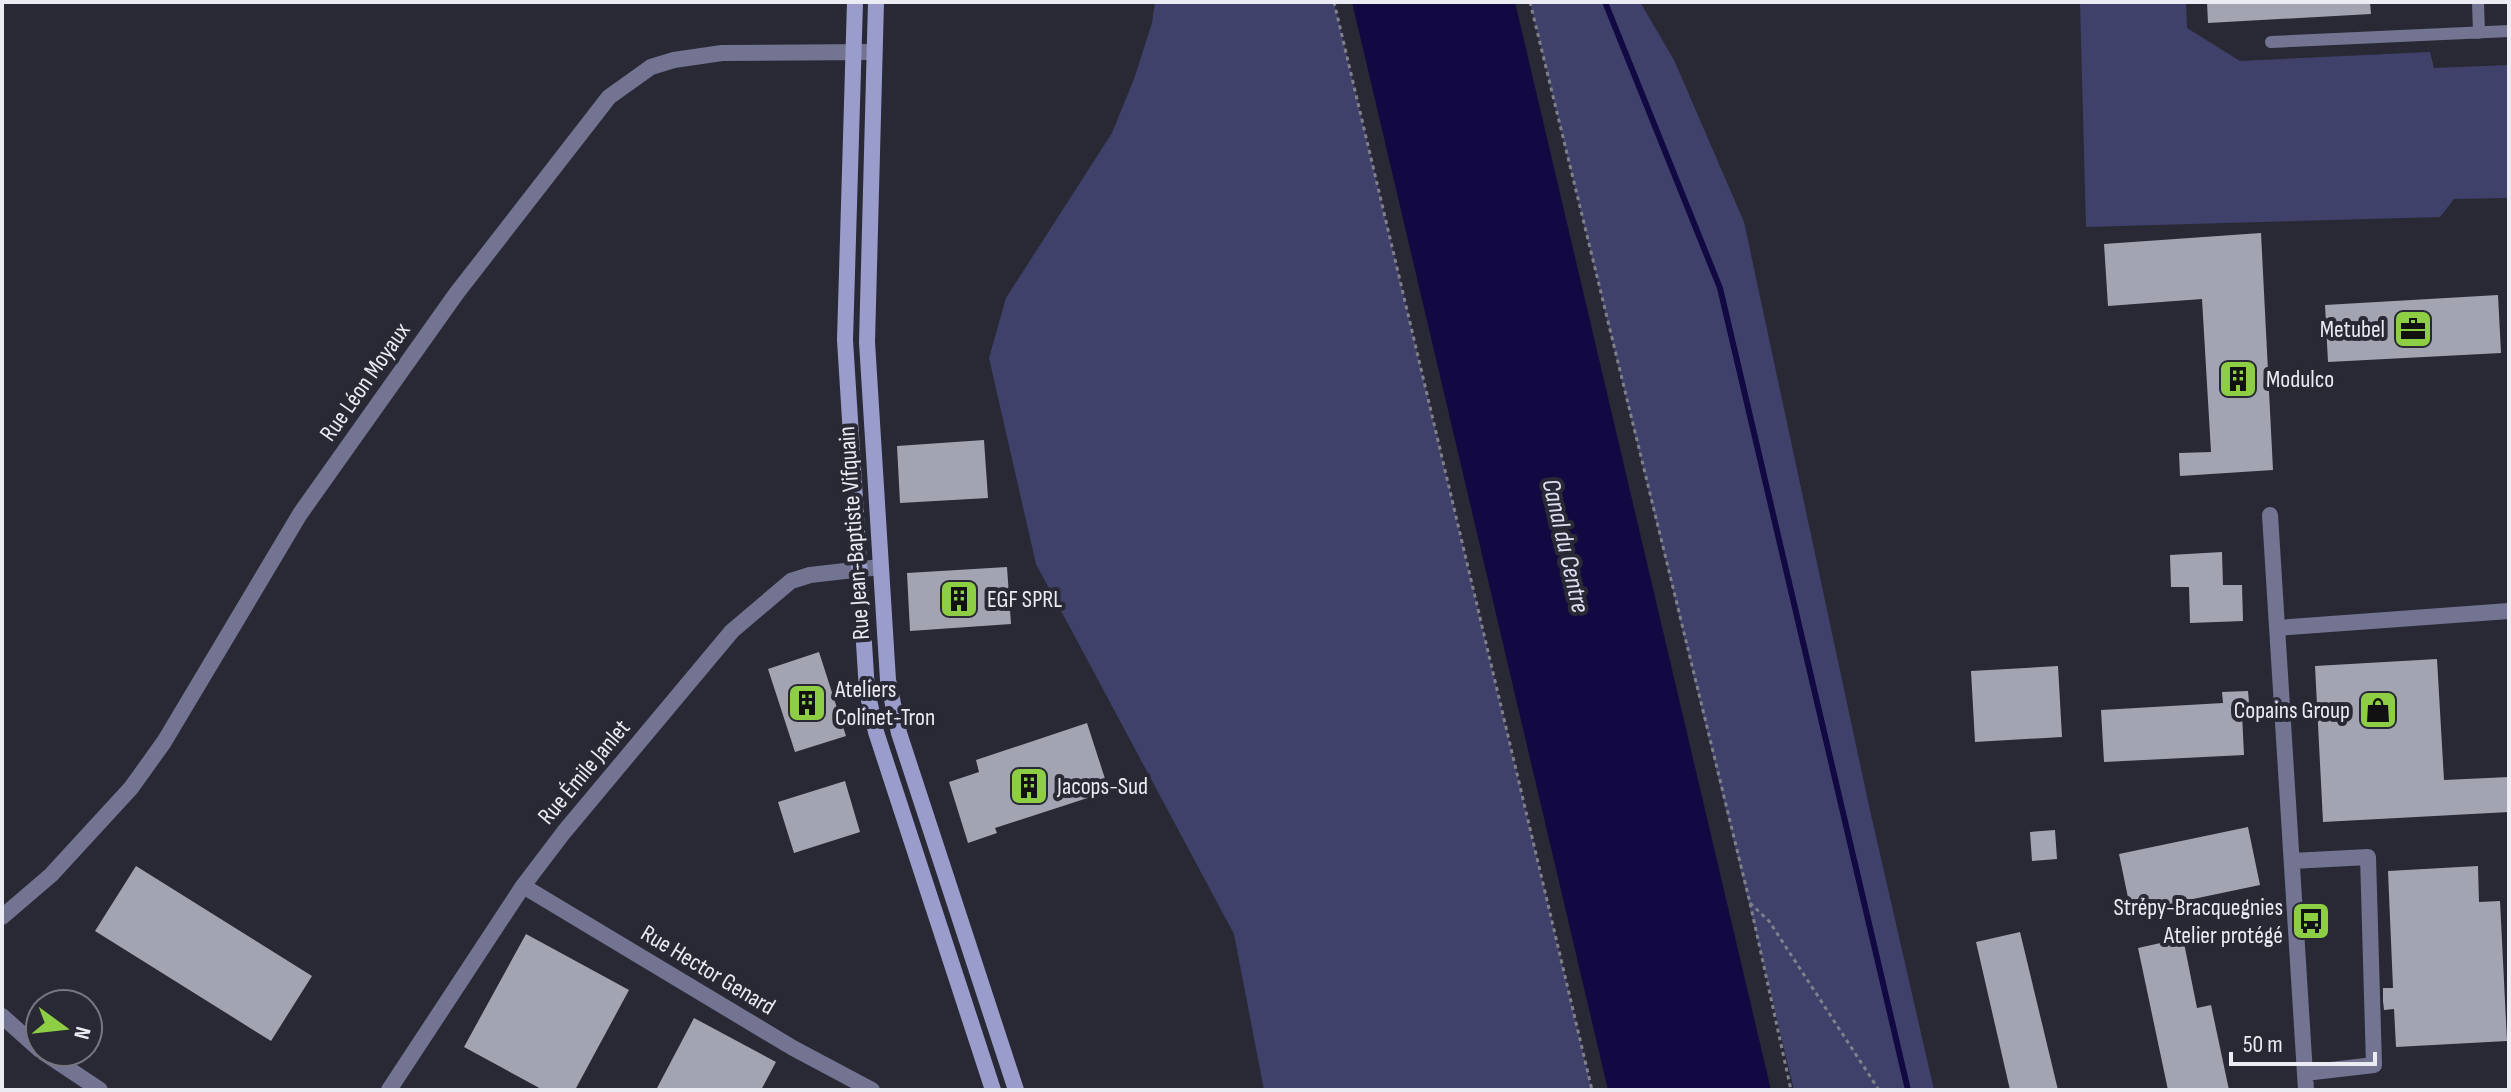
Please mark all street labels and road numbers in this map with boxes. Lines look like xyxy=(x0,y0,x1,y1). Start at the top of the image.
street label: Rue Léon Moyaux xyxy=(314,317,416,447)
street label: Rue Jean-Baptiste Vifquain xyxy=(832,425,876,641)
street label: Rue Émile Janlet xyxy=(532,714,636,830)
street label: Rue Hector Genard xyxy=(636,919,780,1021)

